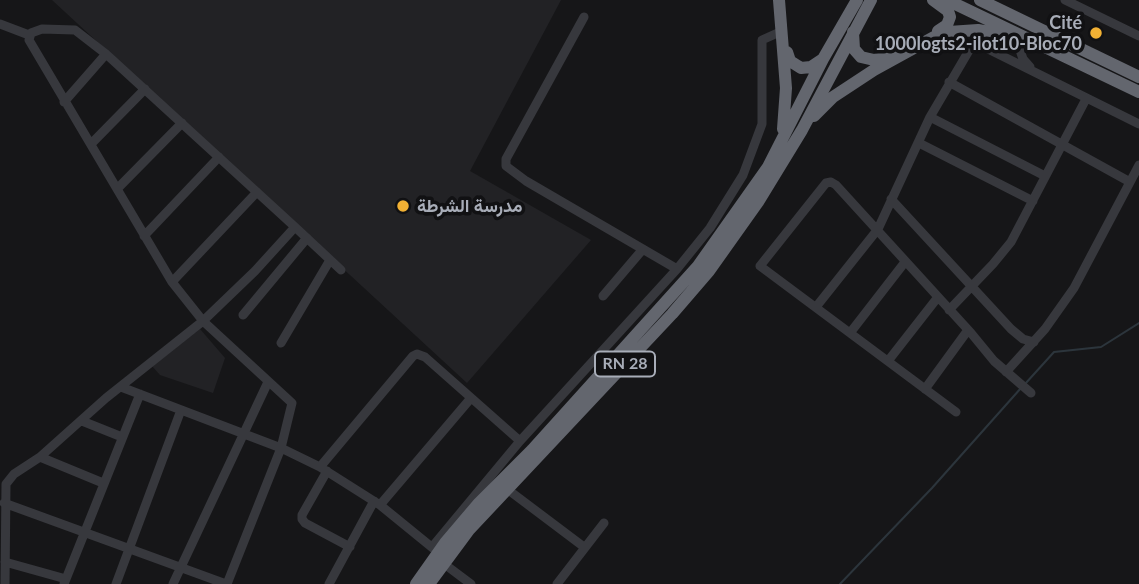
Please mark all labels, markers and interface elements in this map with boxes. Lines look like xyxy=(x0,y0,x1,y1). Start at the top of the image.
place label: Cité 1000logts2-ilot10-Bloc70 xyxy=(875,12,1082,54)
marker: Cité 1000logts2-ilot10-Bloc70 xyxy=(1088,25,1104,41)
place label: مدرسة الشرطة xyxy=(417,195,522,217)
marker: مدرسة الشرطة xyxy=(395,198,411,214)
road number: RN 28 xyxy=(595,352,655,376)

